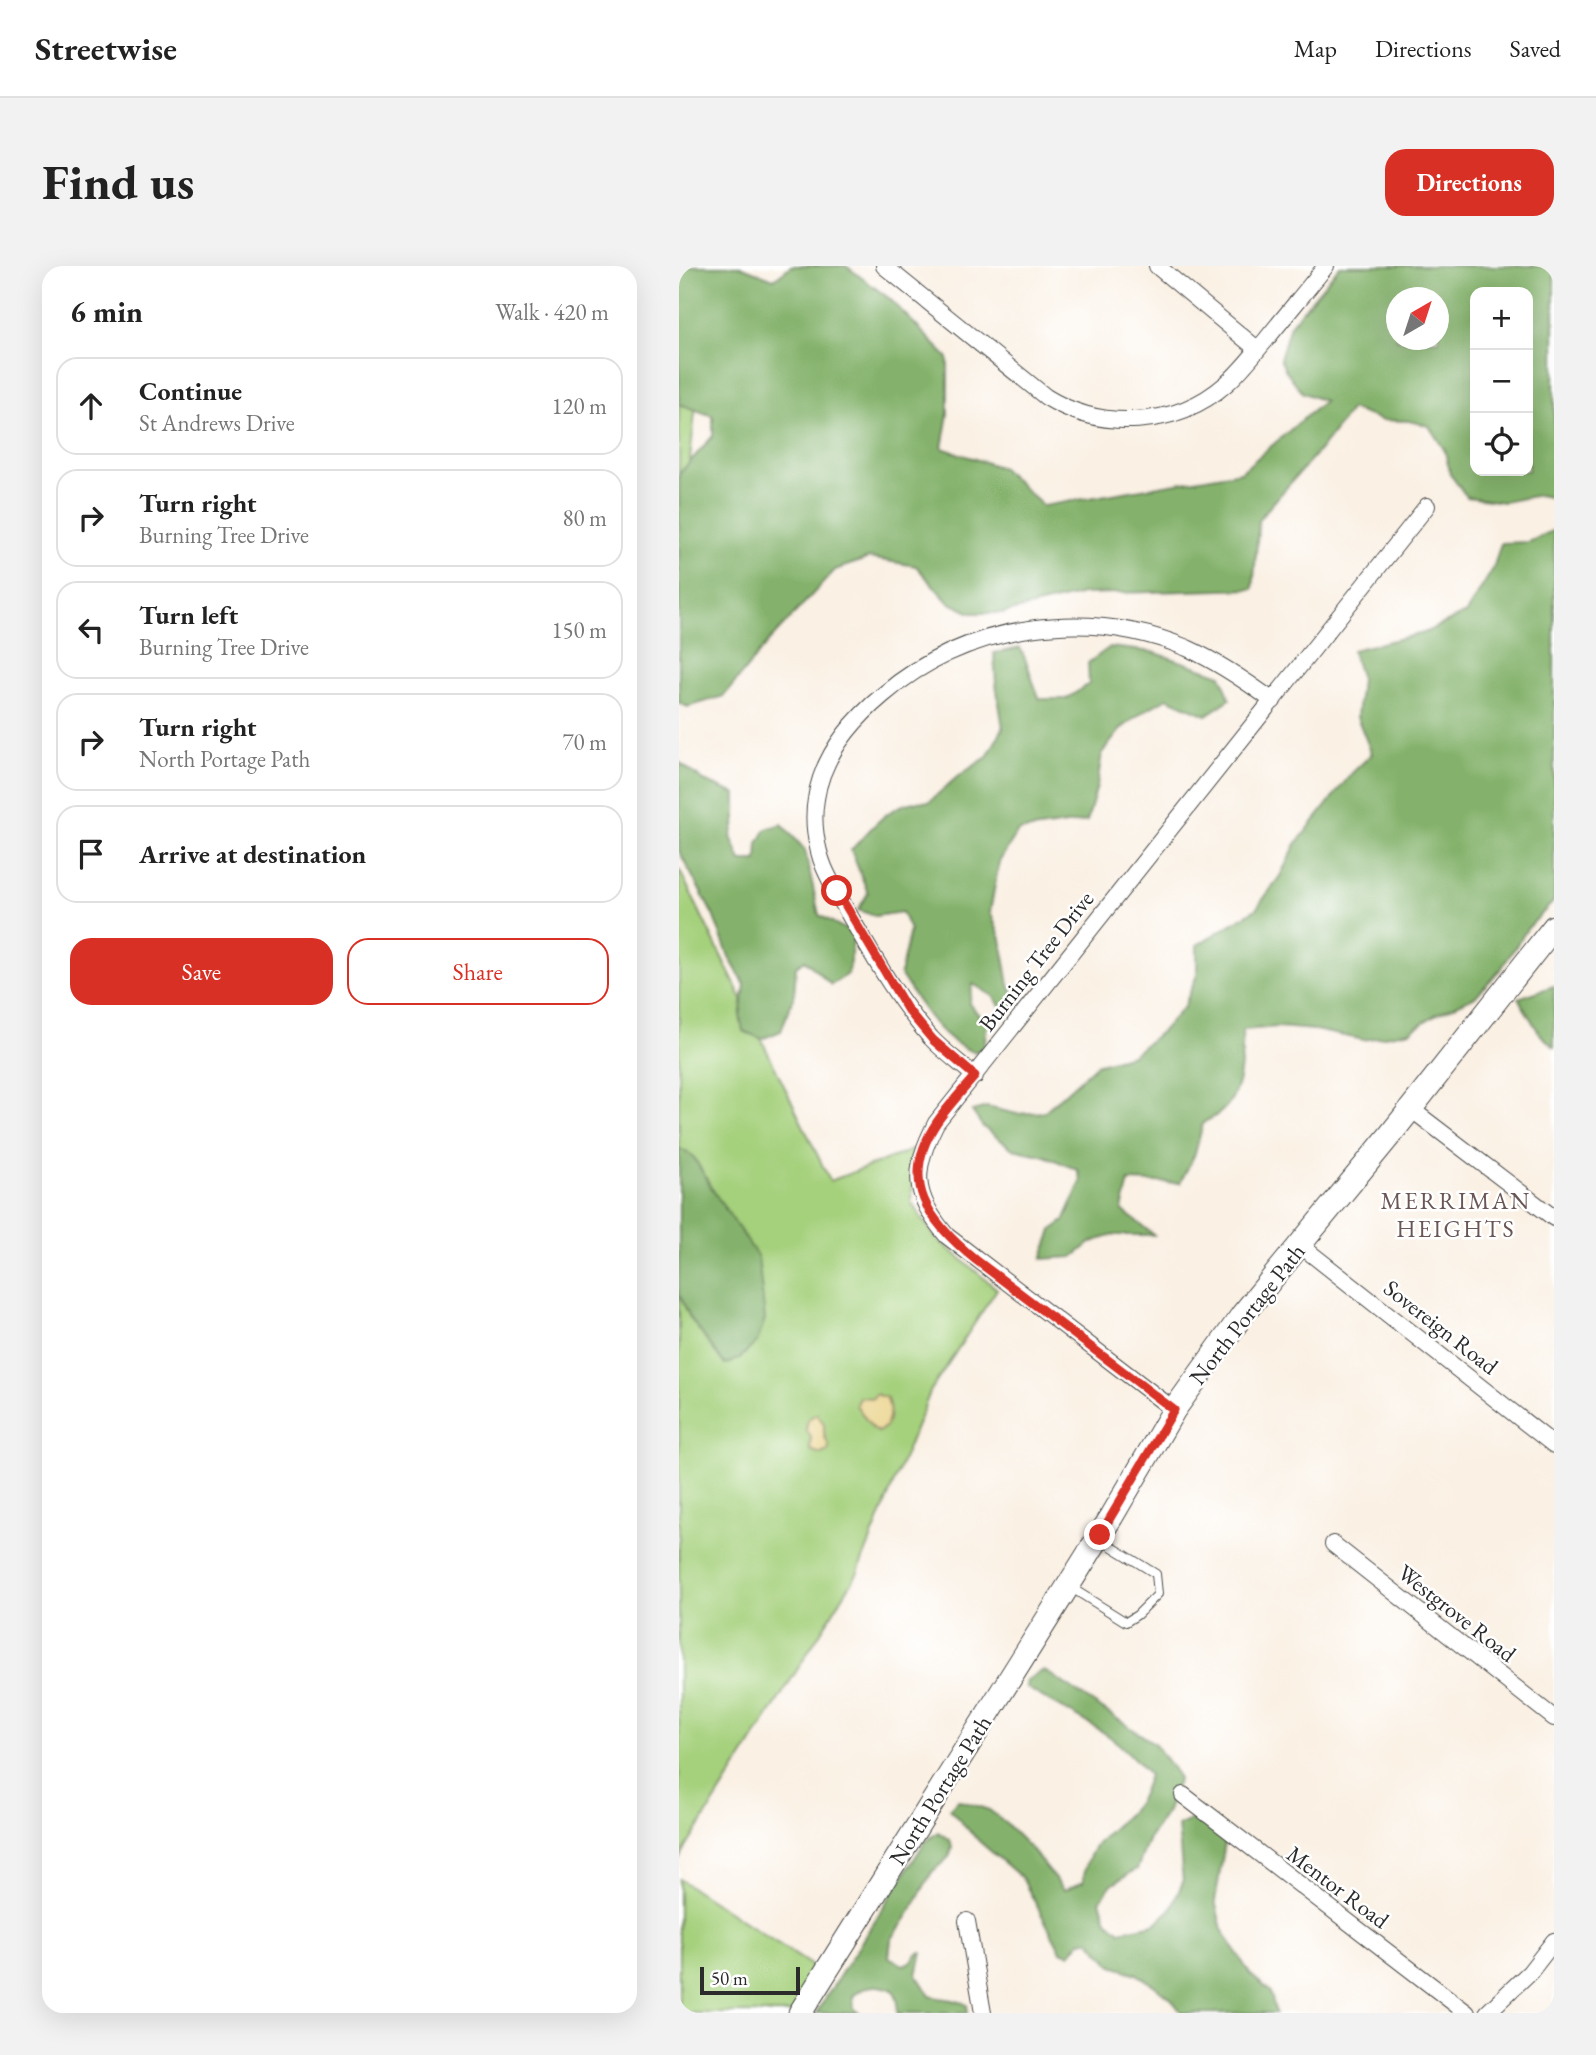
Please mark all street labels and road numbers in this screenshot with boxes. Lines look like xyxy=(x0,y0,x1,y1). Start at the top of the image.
street label: Burning Tree Drive xyxy=(972,885,1100,1037)
street label: North Portage Path xyxy=(1182,1237,1312,1391)
street label: Sovereign Road xyxy=(1378,1273,1505,1381)
street label: Westgrove Road xyxy=(1392,1557,1523,1669)
street label: North Portage Path xyxy=(882,1709,998,1871)
street label: Mentor Road xyxy=(1281,1839,1395,1935)

